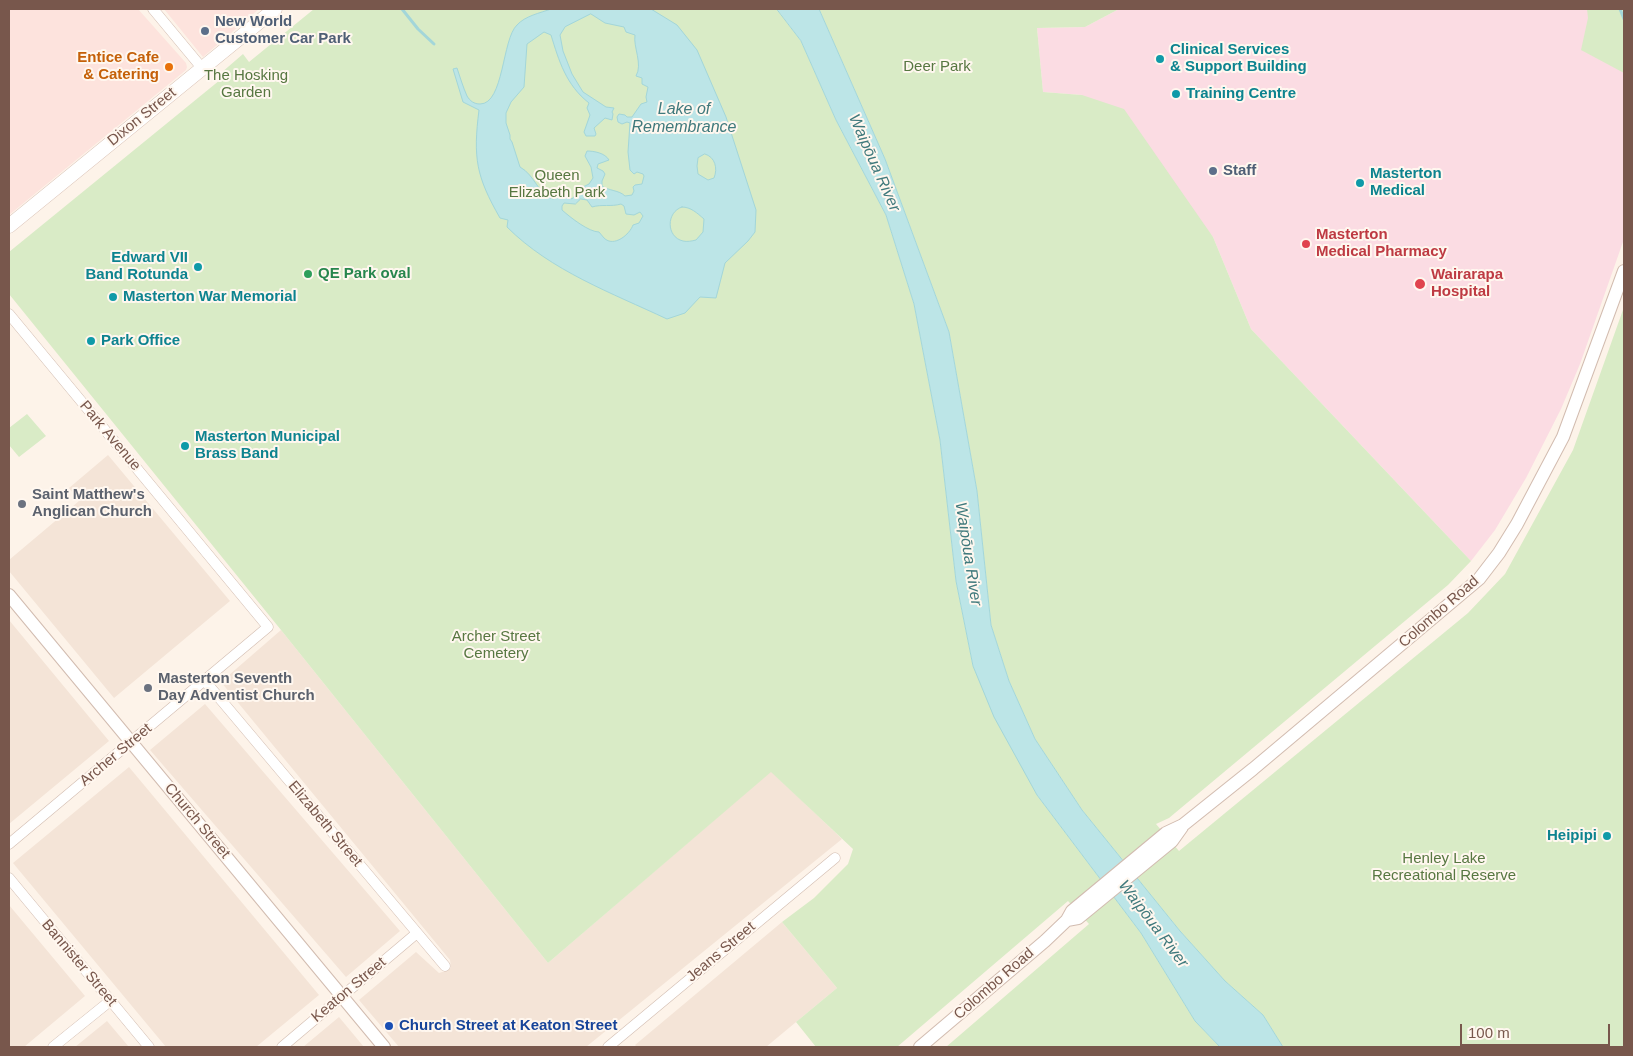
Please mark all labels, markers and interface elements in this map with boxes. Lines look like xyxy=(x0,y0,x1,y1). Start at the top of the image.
place label: New World Customer Car Park xyxy=(215,13,351,48)
marker: New World Customer Car Park xyxy=(199,25,211,37)
place label: Clinical Services & Support Building xyxy=(1170,41,1307,76)
place label: Entice Cafe & Catering xyxy=(77,49,159,84)
marker: Clinical Services & Support Building xyxy=(1154,53,1166,65)
park label: Deer Park xyxy=(903,58,971,76)
marker: Entice Cafe & Catering xyxy=(163,61,175,73)
park label: The Hosking Garden xyxy=(204,67,288,102)
street label: Dixon Street xyxy=(104,84,180,150)
place label: Training Centre xyxy=(1186,85,1296,103)
marker: Training Centre xyxy=(1170,88,1182,100)
water label: Lake of Remembrance xyxy=(632,100,736,138)
water label: Waipōua River xyxy=(844,111,904,215)
place label: Staff xyxy=(1223,162,1256,180)
marker: Staff xyxy=(1207,165,1219,177)
place label: Masterton Medical xyxy=(1370,165,1442,200)
park label: Queen Elizabeth Park xyxy=(509,167,605,202)
marker: Masterton Medical xyxy=(1354,177,1366,189)
place label: Masterton Medical Pharmacy xyxy=(1316,226,1447,261)
marker: Masterton Medical Pharmacy xyxy=(1300,238,1312,250)
place label: Edward VII Band Rotunda xyxy=(86,249,188,284)
marker: Edward VII Band Rotunda xyxy=(192,261,204,273)
place label: QE Park oval xyxy=(318,265,411,283)
place label: Wairarapa Hospital xyxy=(1431,266,1503,301)
marker: QE Park oval xyxy=(302,268,314,280)
marker: Wairarapa Hospital xyxy=(1413,277,1427,291)
place label: Masterton War Memorial xyxy=(123,288,297,306)
marker: Masterton War Memorial xyxy=(107,291,119,303)
place label: Park Office xyxy=(101,332,180,350)
marker: Park Office xyxy=(85,335,97,347)
street label: Park Avenue xyxy=(76,397,144,475)
place label: Masterton Municipal Brass Band xyxy=(195,428,340,463)
marker: Masterton Municipal Brass Band xyxy=(179,440,191,452)
place label: Saint Matthew's Anglican Church xyxy=(32,486,152,521)
marker: Saint Matthew's Anglican Church xyxy=(16,498,28,510)
water label: Waipōua River xyxy=(950,501,986,607)
street label: Colombo Road xyxy=(1395,572,1483,652)
park label: Archer Street Cemetery xyxy=(452,628,540,663)
place label: Masterton Seventh Day Adventist Church xyxy=(158,670,315,705)
marker: Masterton Seventh Day Adventist Church xyxy=(142,682,154,694)
street label: Archer Street xyxy=(76,720,156,790)
street label: Elizabeth Street xyxy=(284,778,366,870)
street label: Church Street xyxy=(160,780,234,862)
place label: Heipipi xyxy=(1547,827,1597,845)
marker: Heipipi xyxy=(1601,830,1613,842)
park label: Henley Lake Recreational Reserve xyxy=(1372,850,1516,885)
water label: Waipōua River xyxy=(1114,876,1192,972)
street label: Bannister Street xyxy=(38,916,120,1010)
street label: Jeans Street xyxy=(683,918,759,986)
street label: Colombo Road xyxy=(950,944,1038,1024)
street label: Keaton Street xyxy=(308,954,390,1026)
scale bar xyxy=(1463,1014,1613,1046)
place label: Church Street at Keaton Street xyxy=(399,1017,617,1035)
marker: Church Street at Keaton Street xyxy=(383,1020,395,1032)
text: 100 m xyxy=(1468,1024,1510,1041)

